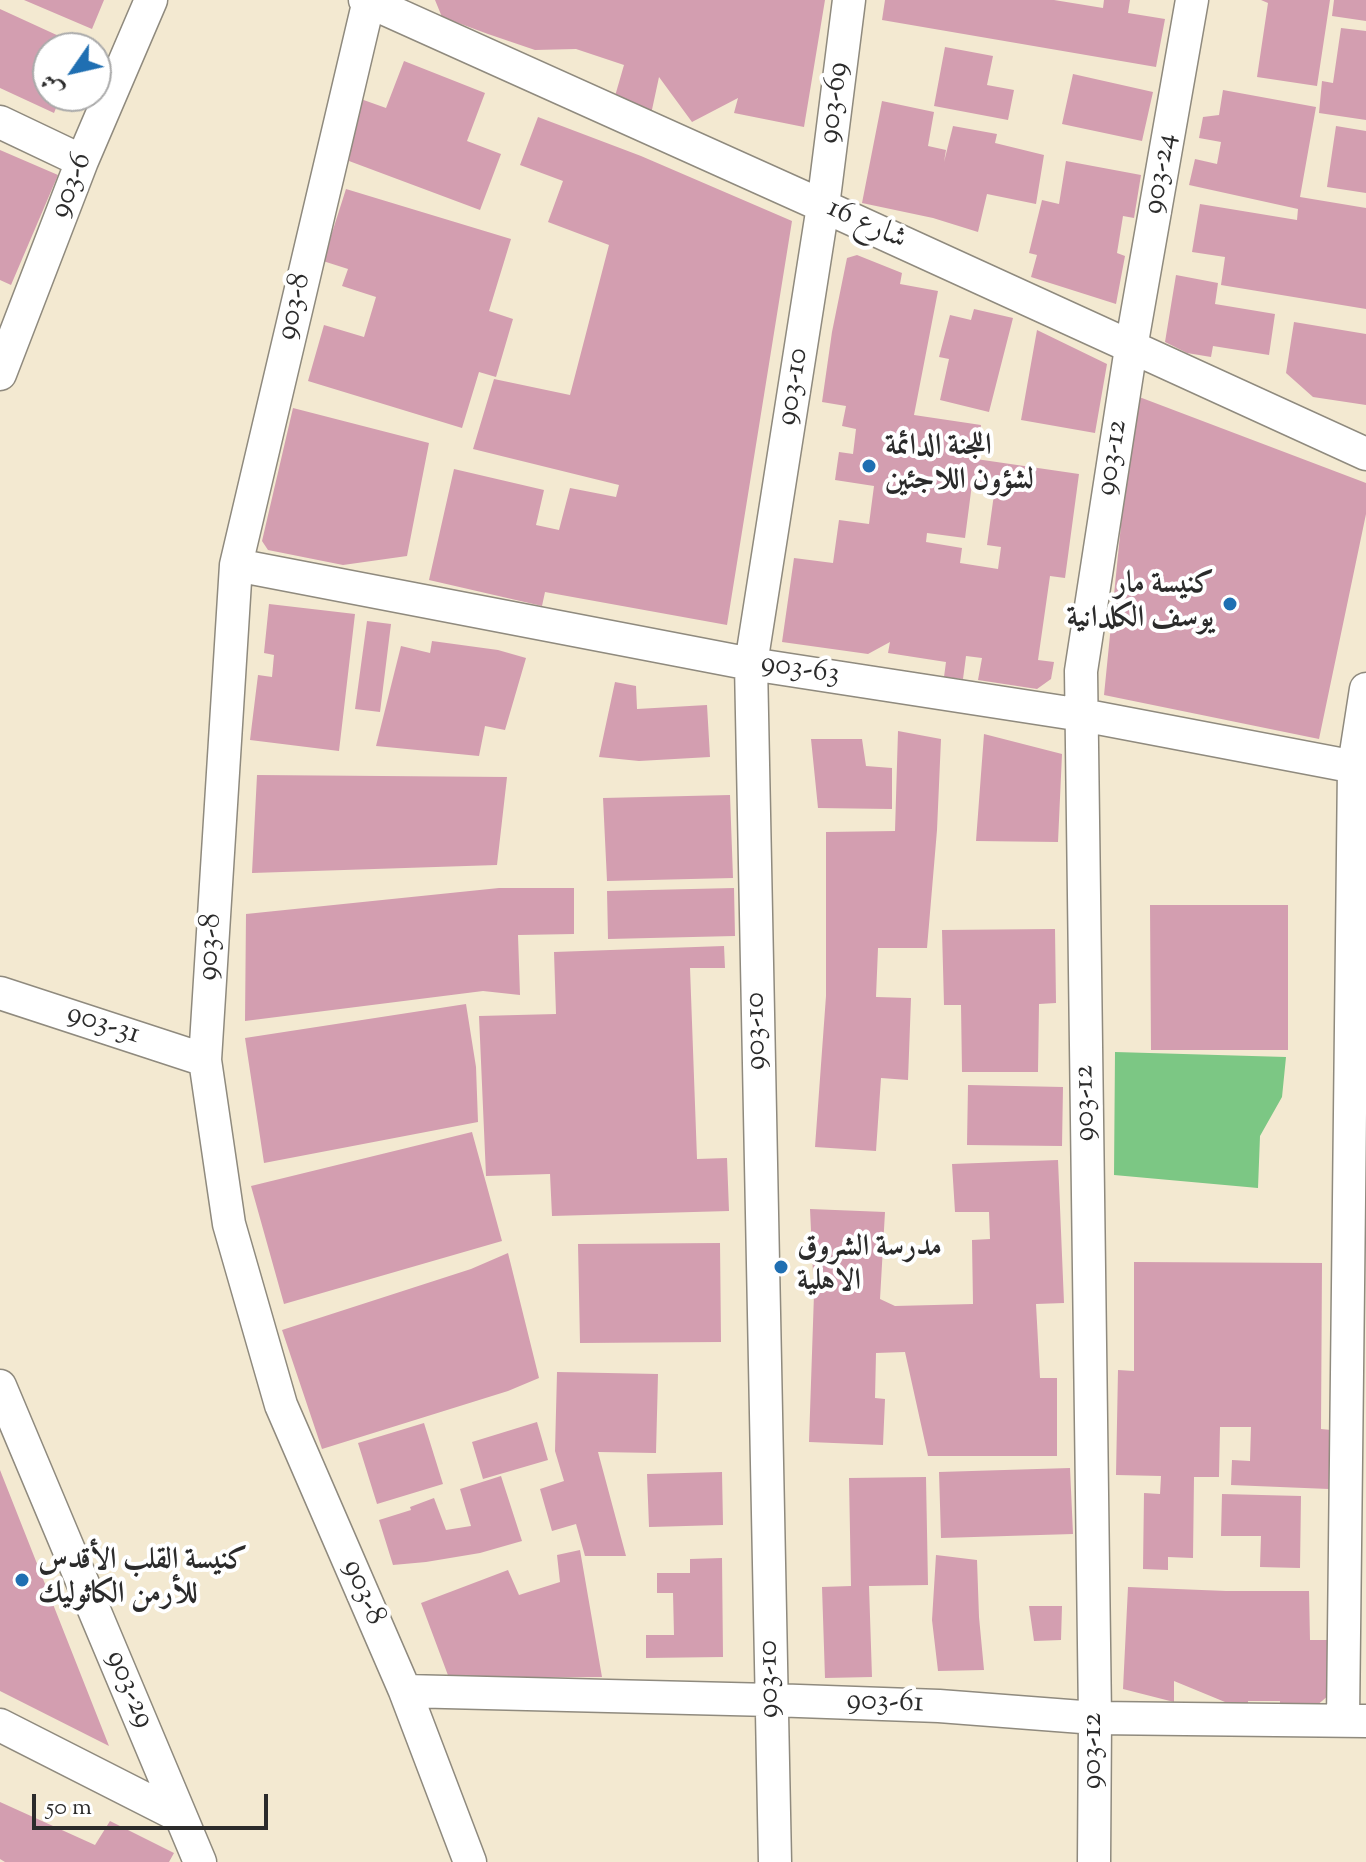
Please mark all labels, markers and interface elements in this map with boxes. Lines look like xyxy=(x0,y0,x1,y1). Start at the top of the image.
north arrow xyxy=(32,32,112,112)
street label: 903-69 xyxy=(813,60,859,146)
text: ش xyxy=(34,66,73,102)
street label: 903-24 xyxy=(1137,131,1187,217)
street label: 903-6 xyxy=(44,148,102,224)
street label: شارع 16 xyxy=(821,192,911,260)
street label: 903-8 xyxy=(271,270,321,344)
street label: 903-10 xyxy=(771,346,819,428)
street label: 903-12 xyxy=(1090,417,1138,499)
place label: اللجنة الدائمة لشؤون اللاجئين xyxy=(885,431,1034,502)
marker: اللجنة الدائمة لشؤون اللاجئين xyxy=(860,457,878,475)
place label: كنيسة مار يوسف الكلدانية xyxy=(1066,569,1214,640)
marker: كنيسة مار يوسف الكلدانية xyxy=(1221,595,1239,613)
street label: 903-63 xyxy=(758,647,842,695)
street label: 903-8 xyxy=(192,912,232,982)
street label: 903-10 xyxy=(739,992,777,1070)
street label: 903-31 xyxy=(62,997,144,1055)
street label: 903-12 xyxy=(1068,1064,1106,1142)
place label: مدرسة الشروق الاهلية xyxy=(797,1232,942,1302)
marker: مدرسة الشروق الاهلية xyxy=(772,1258,790,1276)
place label: كنيسة القلب الأقدس للأرمن الكاثوليك xyxy=(38,1545,248,1616)
street label: 903-8 xyxy=(332,1555,392,1631)
marker: كنيسة القلب الأقدس للأرمن الكاثوليك xyxy=(13,1571,31,1589)
street label: 903-10 xyxy=(752,1640,790,1718)
street label: 903-29 xyxy=(96,1646,160,1734)
street label: 903-61 xyxy=(846,1685,924,1723)
street label: 903-12 xyxy=(1077,1713,1113,1789)
scale bar xyxy=(36,1778,272,1828)
text: 50 m xyxy=(46,1791,92,1825)

